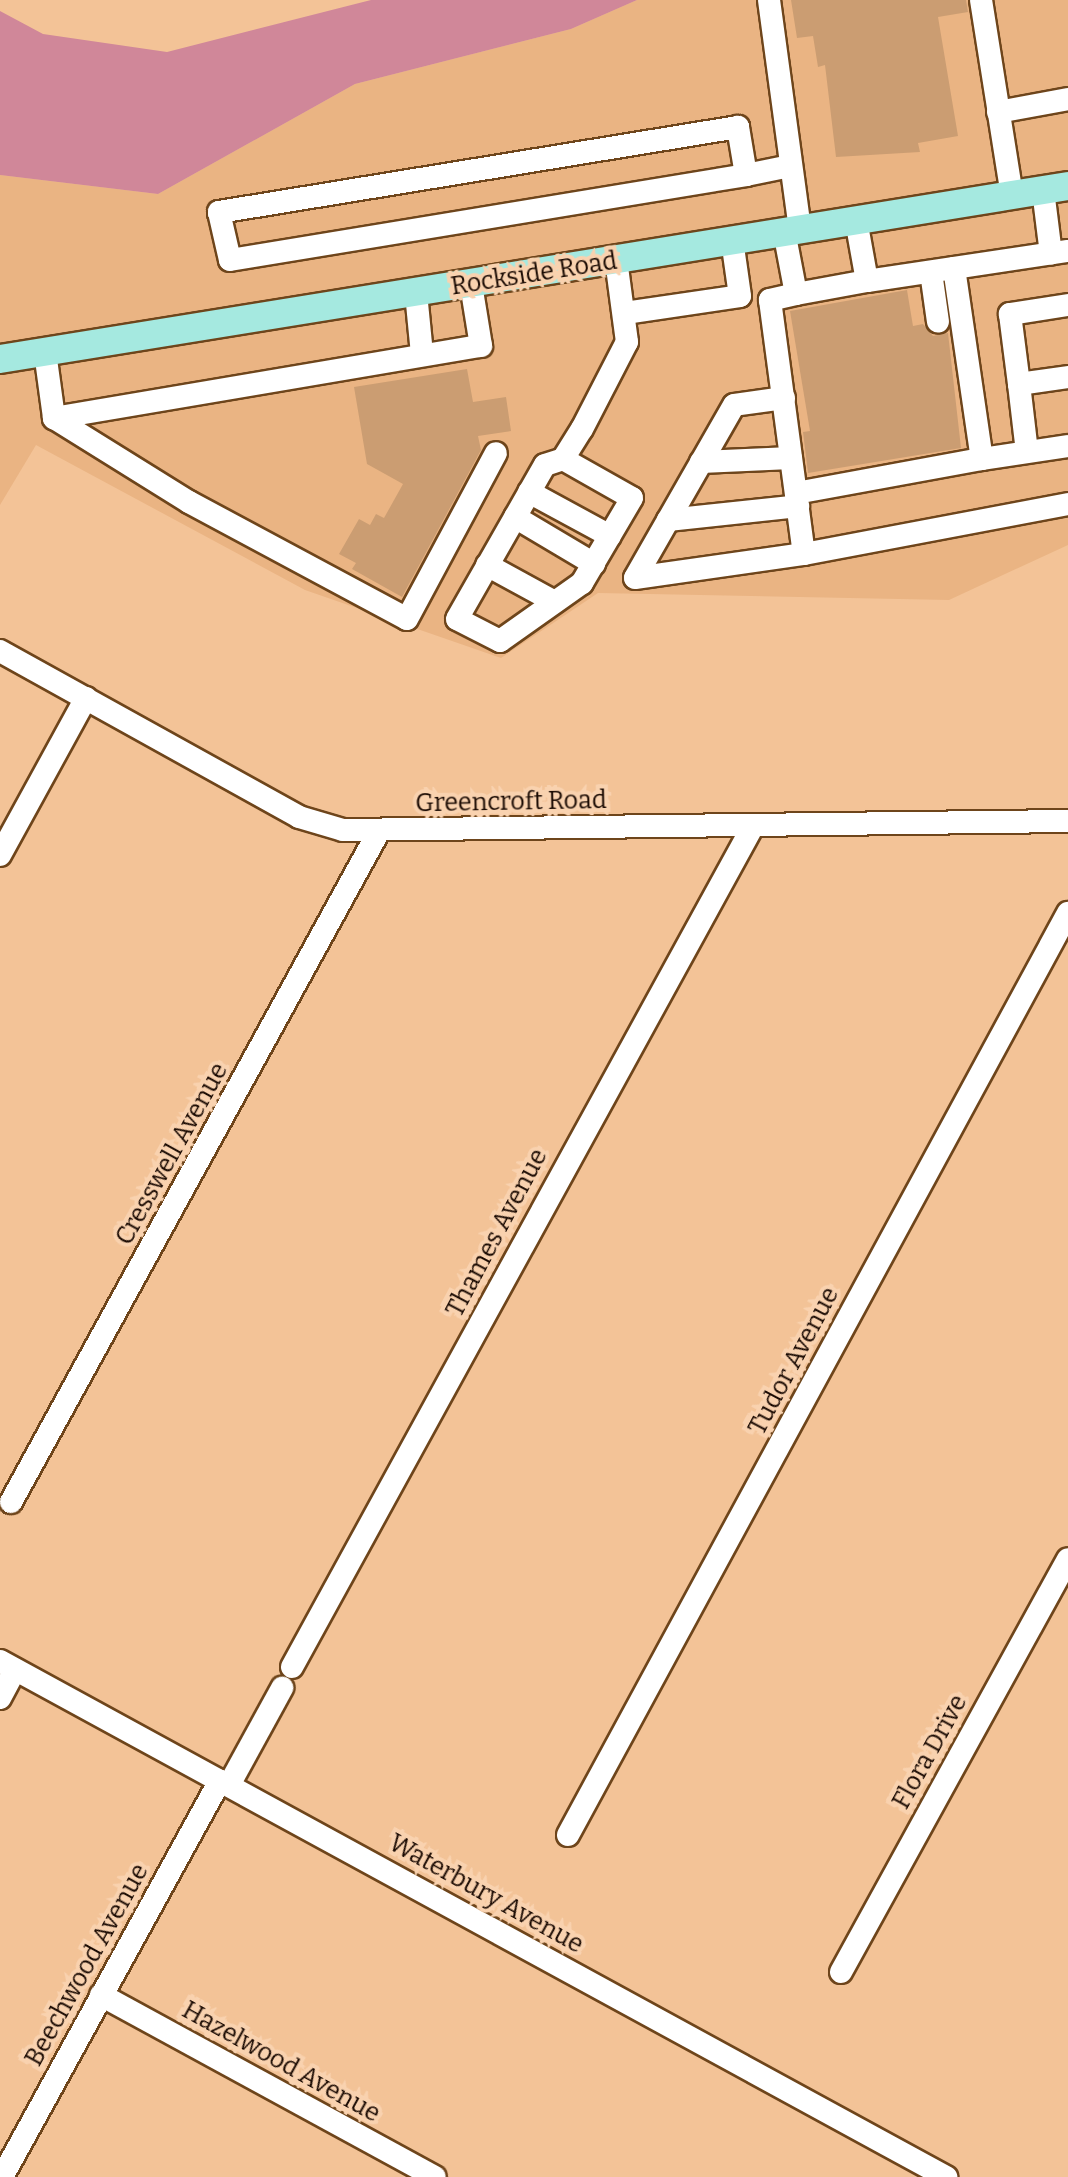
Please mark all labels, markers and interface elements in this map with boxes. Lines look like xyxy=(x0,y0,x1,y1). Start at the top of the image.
street label: Rockside Road xyxy=(449,246,619,302)
street label: Greencroft Road xyxy=(415,785,607,819)
street label: Cresswell Avenue xyxy=(110,1058,234,1250)
street label: Thames Avenue xyxy=(440,1144,554,1322)
street label: Tudor Avenue xyxy=(743,1282,845,1440)
street label: Flora Drive xyxy=(886,1690,974,1814)
street label: Waterbury Avenue xyxy=(384,1828,588,1960)
street label: Beechwood Avenue xyxy=(19,1859,155,2071)
street label: Hazelwood Avenue xyxy=(177,1995,385,2129)

